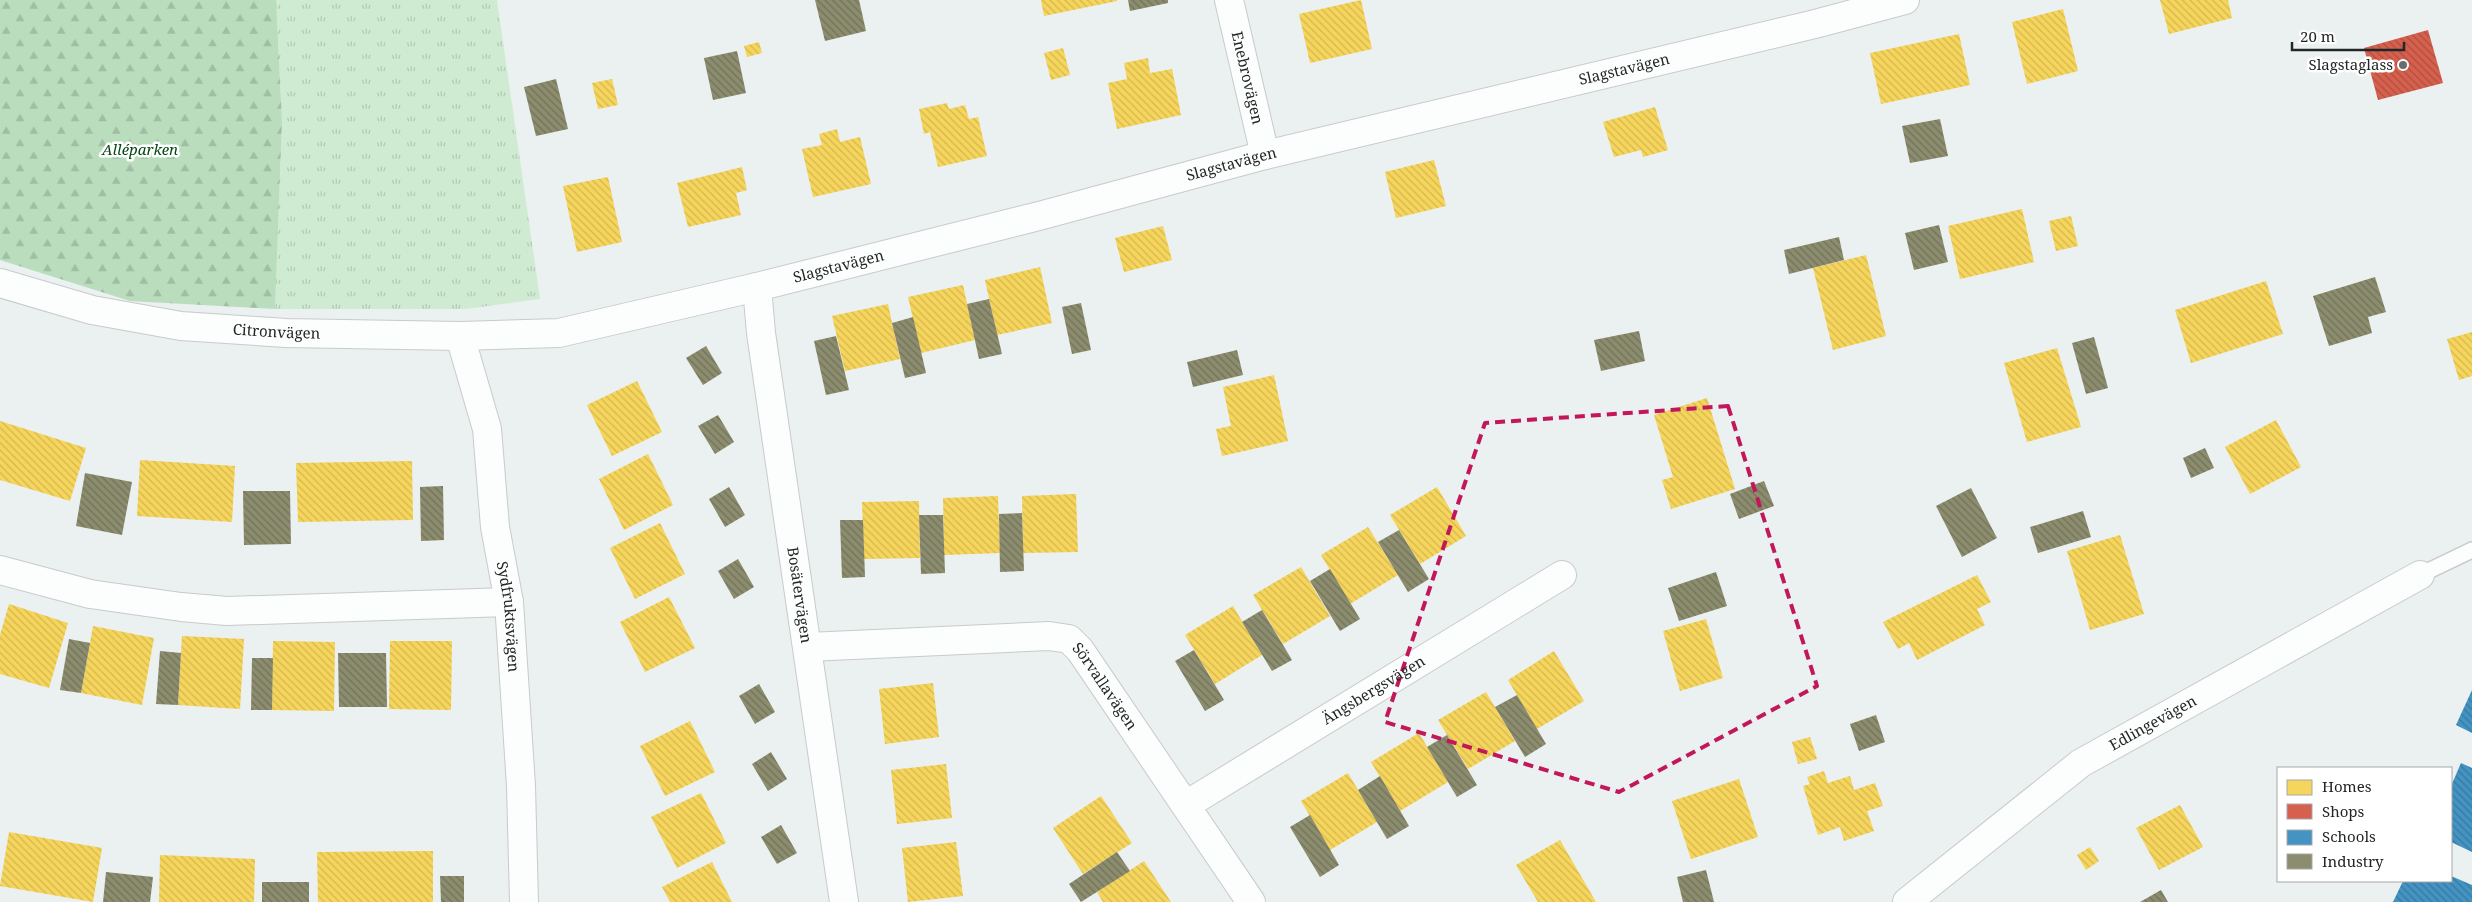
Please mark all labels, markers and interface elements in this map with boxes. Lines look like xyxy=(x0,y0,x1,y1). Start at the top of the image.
scale bar xyxy=(2292,20,2404,52)
text: 20 m xyxy=(2300,26,2335,46)
street label: Enebrovägen xyxy=(1228,29,1269,127)
street label: Slagstavägen xyxy=(1576,48,1672,89)
place label: Slagstaglass xyxy=(2308,54,2393,74)
marker: Slagstaglass xyxy=(2397,59,2409,71)
park label: Alléparken xyxy=(101,139,178,159)
street label: Slagstavägen xyxy=(1184,142,1279,185)
street label: Slagstavägen xyxy=(791,244,886,287)
street label: Citronvägen xyxy=(232,318,321,343)
street label: Bosätervägen xyxy=(783,545,817,645)
street label: Sydfruktsvägen xyxy=(493,559,525,673)
street label: Sörvallavägen xyxy=(1069,637,1143,734)
street label: Ängsbergsvägen xyxy=(1318,650,1429,728)
street label: Edlingevägen xyxy=(2105,690,2200,754)
legend xyxy=(2277,767,2452,882)
text: Homes xyxy=(2322,776,2372,796)
text: Shops xyxy=(2322,801,2365,821)
text: Schools xyxy=(2322,826,2376,846)
text: Industry xyxy=(2322,851,2384,871)

